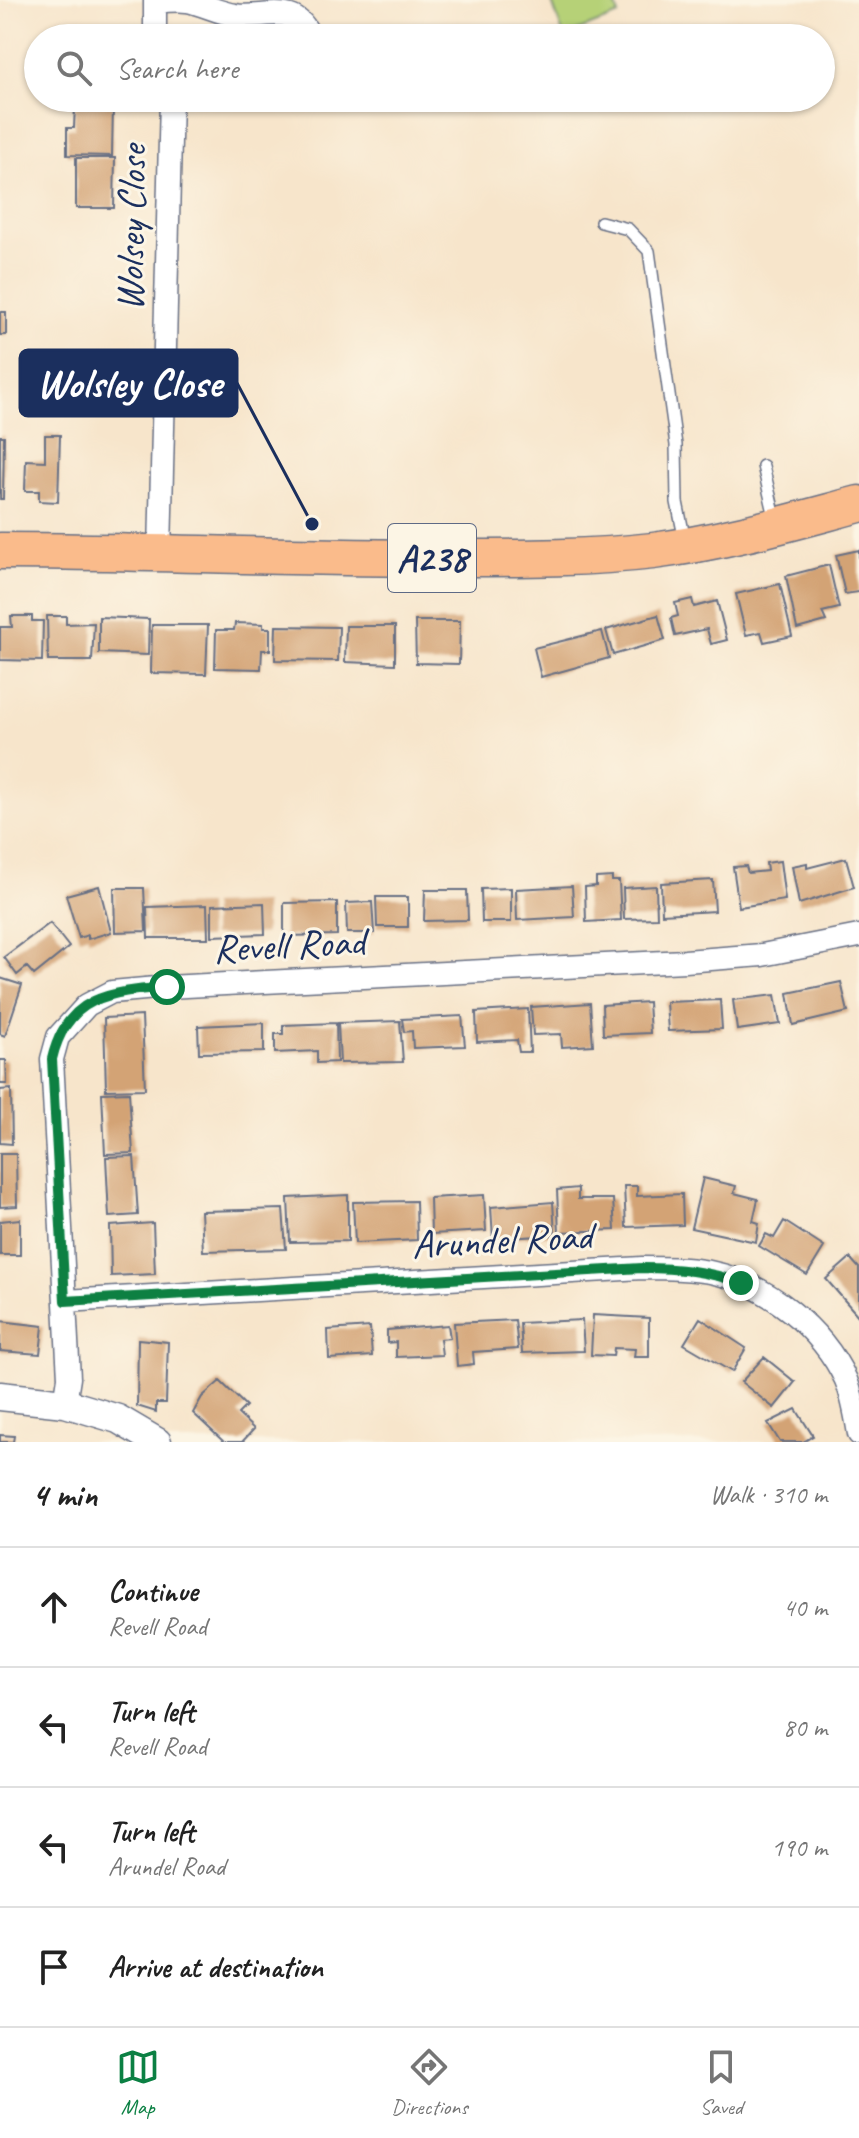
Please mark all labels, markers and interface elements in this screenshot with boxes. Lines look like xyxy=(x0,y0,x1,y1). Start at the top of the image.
search box xyxy=(24,24,835,112)
icon: search xyxy=(52,46,96,90)
text: Search here xyxy=(116,49,238,87)
street label: Wolsey Close xyxy=(105,141,157,312)
callout: Wolsley Close xyxy=(20,350,237,416)
text: Wolsley Close xyxy=(36,357,225,410)
road number: A238 xyxy=(388,524,476,592)
street label: Revell Road xyxy=(212,916,372,974)
route start xyxy=(149,969,185,1005)
street label: Arundel Road xyxy=(411,1210,600,1270)
route end xyxy=(723,1265,759,1301)
text: 4 min xyxy=(32,1473,97,1516)
text: Walk · 310 m xyxy=(710,1478,827,1511)
text: Continue xyxy=(108,1572,198,1610)
icon: ahead xyxy=(32,1585,76,1629)
text: 40 m xyxy=(783,1591,827,1624)
text: Revell Road xyxy=(108,1610,207,1643)
text: Turn left xyxy=(108,1692,195,1730)
icon: left xyxy=(32,1705,76,1749)
text: 80 m xyxy=(783,1711,827,1744)
text: Revell Road xyxy=(108,1730,207,1763)
text: Turn left xyxy=(108,1812,195,1850)
icon: left xyxy=(32,1825,76,1869)
text: 190 m xyxy=(771,1831,827,1864)
text: Arundel Road xyxy=(108,1850,225,1883)
icon: arrive xyxy=(32,1945,76,1989)
text: Arrive at destination xyxy=(108,1948,323,1986)
tab: Map xyxy=(116,2045,160,2121)
tab: Directions xyxy=(391,2045,468,2121)
tab: Saved xyxy=(699,2045,743,2121)

